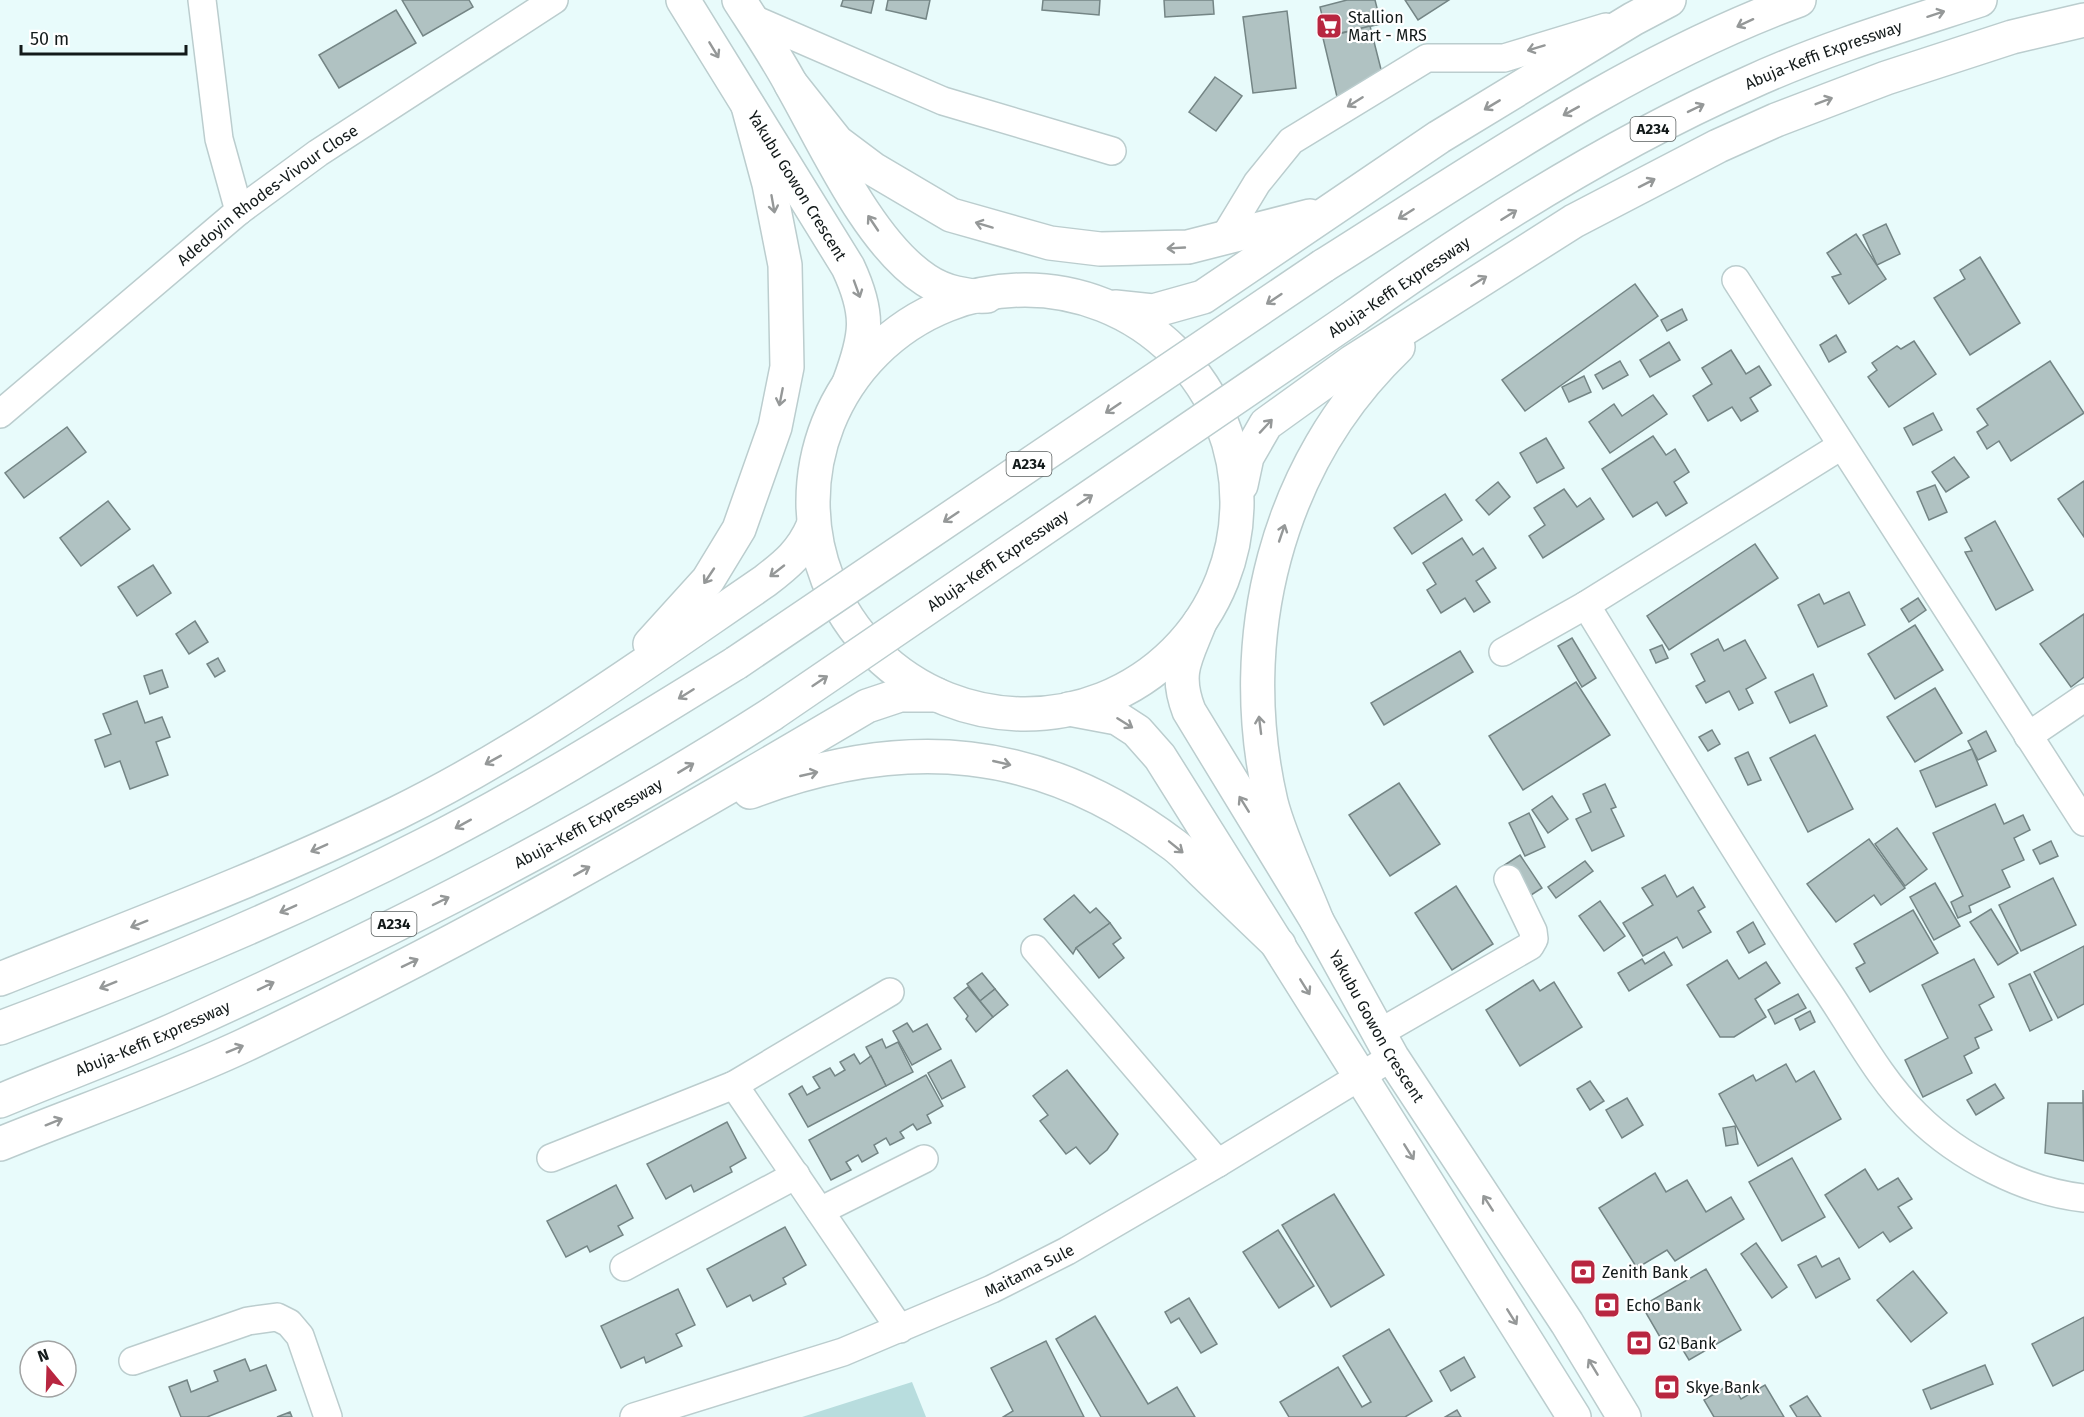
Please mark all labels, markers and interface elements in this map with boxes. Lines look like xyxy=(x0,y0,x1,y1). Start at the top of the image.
place label: Stallion Mart - MRS xyxy=(1348,8,1427,45)
one-way arrow xyxy=(1926,8,1945,19)
supermarket icon: Stallion Mart - MRS xyxy=(1314,11,1344,41)
street label: Abuja-Keffi Expressway xyxy=(1741,16,1904,93)
one-way arrow xyxy=(1737,17,1755,29)
scale bar xyxy=(21,18,186,56)
text: 50 m xyxy=(30,28,69,50)
one-way arrow xyxy=(708,41,720,58)
one-way arrow xyxy=(1527,43,1546,54)
one-way arrow xyxy=(1815,95,1833,106)
one-way arrow xyxy=(1347,96,1364,108)
one-way arrow xyxy=(1484,99,1501,111)
one-way arrow xyxy=(1687,102,1705,114)
one-way arrow xyxy=(1563,105,1580,117)
street label: Yakubu Gowon Crescent xyxy=(744,107,851,264)
road number: A234 xyxy=(1630,117,1676,141)
street label: Adedoyin Rhodes-Vivour Close xyxy=(173,120,361,269)
one-way arrow xyxy=(1638,176,1656,188)
one-way arrow xyxy=(768,193,779,213)
one-way arrow xyxy=(1398,208,1415,220)
one-way arrow xyxy=(1500,208,1517,220)
one-way arrow xyxy=(867,215,879,232)
one-way arrow xyxy=(975,219,994,230)
street label: Abuja-Keffi Expressway xyxy=(1325,232,1474,341)
one-way arrow xyxy=(1167,243,1187,254)
one-way arrow xyxy=(1470,274,1487,286)
one-way arrow xyxy=(853,279,864,298)
one-way arrow xyxy=(1266,292,1283,305)
one-way arrow xyxy=(775,386,786,406)
one-way arrow xyxy=(1105,402,1122,414)
one-way arrow xyxy=(1259,419,1274,434)
road number: A234 xyxy=(1006,452,1052,476)
one-way arrow xyxy=(1077,494,1093,506)
street label: Abuja-Keffi Expressway xyxy=(923,505,1072,615)
one-way arrow xyxy=(944,511,960,523)
one-way arrow xyxy=(1277,524,1288,543)
one-way arrow xyxy=(770,565,786,578)
one-way arrow xyxy=(703,568,715,584)
one-way arrow xyxy=(811,675,828,687)
one-way arrow xyxy=(678,688,695,700)
one-way arrow xyxy=(1254,715,1265,735)
one-way arrow xyxy=(1116,718,1133,730)
one-way arrow xyxy=(484,755,502,766)
one-way arrow xyxy=(992,758,1011,770)
one-way arrow xyxy=(677,762,694,774)
one-way arrow xyxy=(800,767,819,779)
street label: Abuja-Keffi Expressway xyxy=(511,774,666,872)
one-way arrow xyxy=(1238,796,1250,813)
one-way arrow xyxy=(455,818,472,830)
one-way arrow xyxy=(1168,841,1184,854)
one-way arrow xyxy=(310,843,328,854)
one-way arrow xyxy=(573,865,590,877)
one-way arrow xyxy=(432,895,450,906)
one-way arrow xyxy=(279,903,297,915)
road number: A234 xyxy=(372,912,416,936)
one-way arrow xyxy=(130,919,149,930)
street label: Yakubu Gowon Crescent xyxy=(1325,947,1429,1106)
one-way arrow xyxy=(401,957,418,969)
one-way arrow xyxy=(1300,978,1312,995)
one-way arrow xyxy=(99,980,118,991)
one-way arrow xyxy=(256,980,274,992)
street label: Abuja-Keffi Expressway xyxy=(72,996,233,1079)
one-way arrow xyxy=(225,1043,244,1054)
one-way arrow xyxy=(45,1116,63,1127)
one-way arrow xyxy=(1403,1143,1415,1160)
one-way arrow xyxy=(1482,1195,1494,1212)
street label: Maitama Sule xyxy=(981,1240,1077,1301)
bank icon: Zenith Bank xyxy=(1568,1257,1598,1287)
place label: Zenith Bank xyxy=(1602,1263,1689,1282)
bank icon: Echo Bank xyxy=(1592,1290,1622,1320)
place label: Echo Bank xyxy=(1626,1296,1702,1315)
one-way arrow xyxy=(1505,1309,1518,1326)
bank icon: G2 Bank xyxy=(1624,1328,1654,1358)
place label: G2 Bank xyxy=(1658,1334,1717,1353)
north arrow xyxy=(18,1339,78,1399)
text: N xyxy=(35,1345,51,1366)
one-way arrow xyxy=(1587,1359,1599,1376)
bank icon: Skye Bank xyxy=(1652,1372,1682,1402)
place label: Skye Bank xyxy=(1686,1378,1760,1397)

